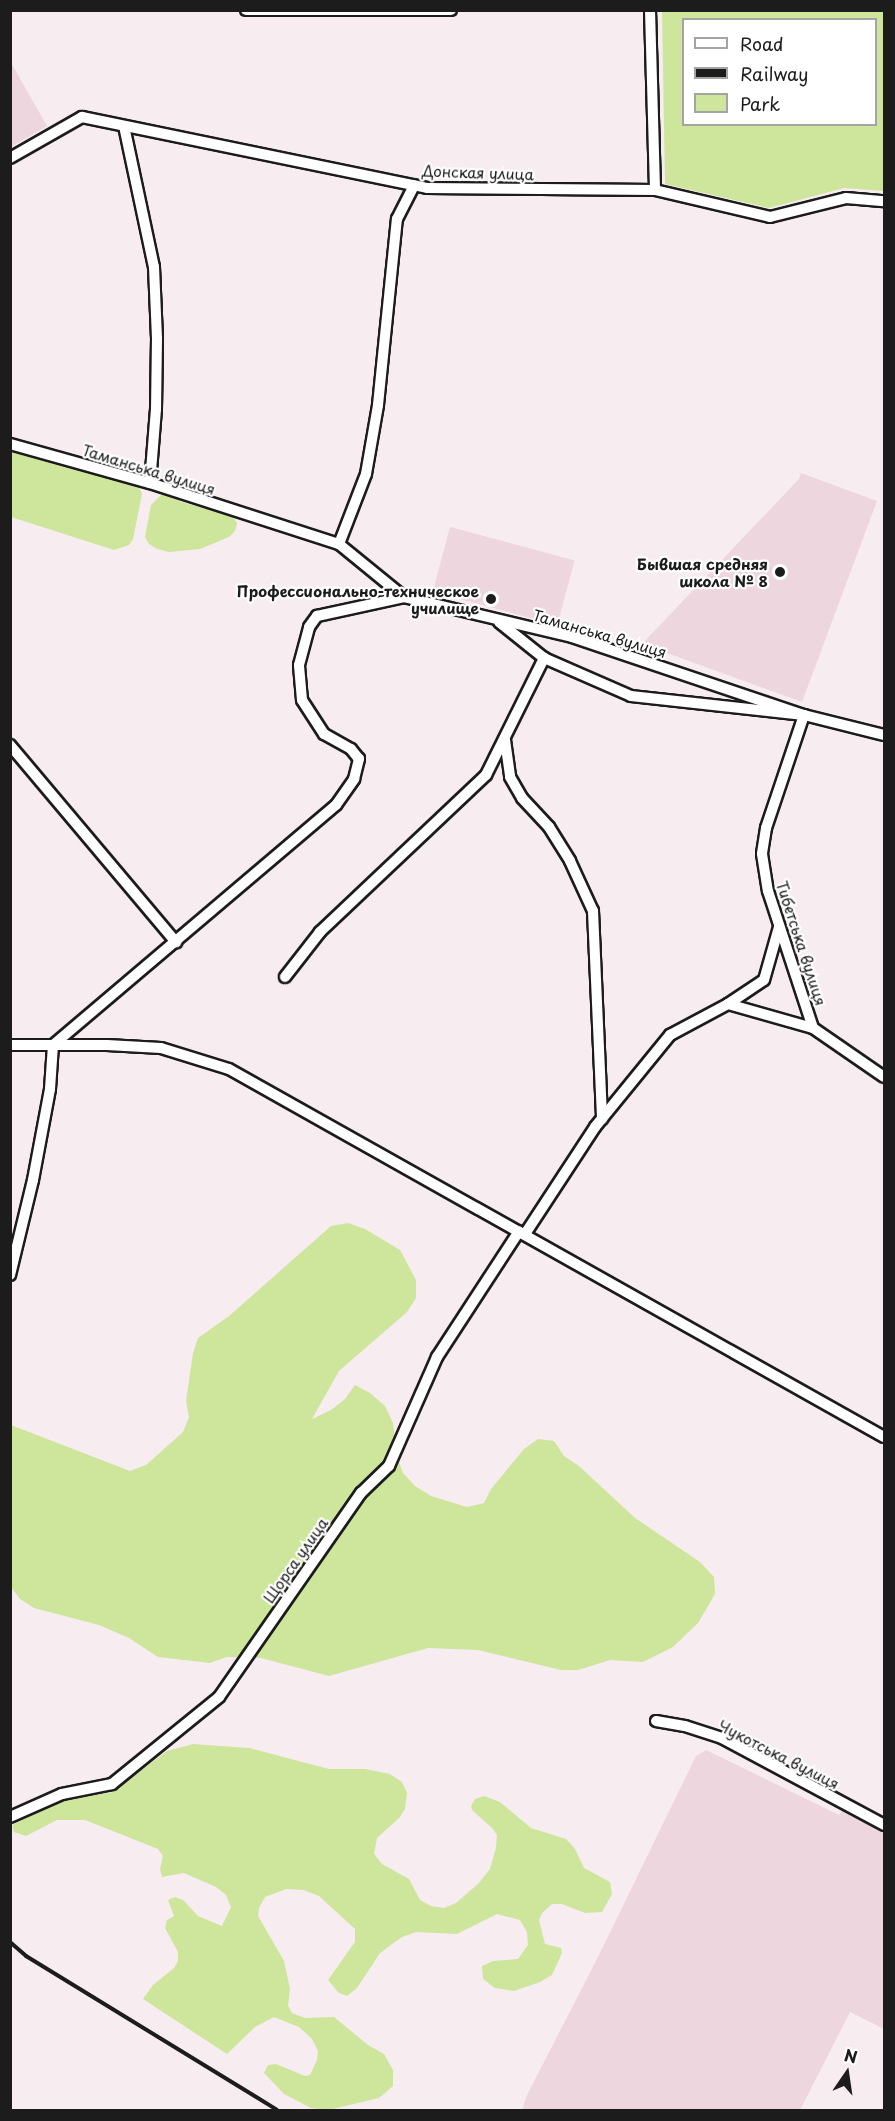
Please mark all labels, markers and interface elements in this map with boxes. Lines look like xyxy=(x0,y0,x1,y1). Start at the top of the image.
legend xyxy=(682,18,877,126)
text: Road xyxy=(740,30,784,57)
text: Railway xyxy=(740,60,808,87)
text: Park xyxy=(740,90,780,117)
street label: Донская улица xyxy=(421,161,535,183)
street label: Таманська вулиця xyxy=(80,440,218,498)
place label: Бывшая средняя школа № 8 xyxy=(638,554,768,589)
marker: Бывшая средняя школа № 8 xyxy=(773,565,787,579)
place label: Профессионально-техническое училище xyxy=(237,581,479,616)
marker: Профессионально-техническое училище xyxy=(484,592,498,606)
street label: Таманська вулиця xyxy=(531,605,669,661)
street label: Тибетська вулиця xyxy=(773,878,831,1008)
street label: Щорса улица xyxy=(259,1513,331,1607)
street label: Чукотська вулиця xyxy=(715,1716,843,1792)
text: N xyxy=(842,2042,860,2069)
north arrow xyxy=(817,2043,877,2103)

